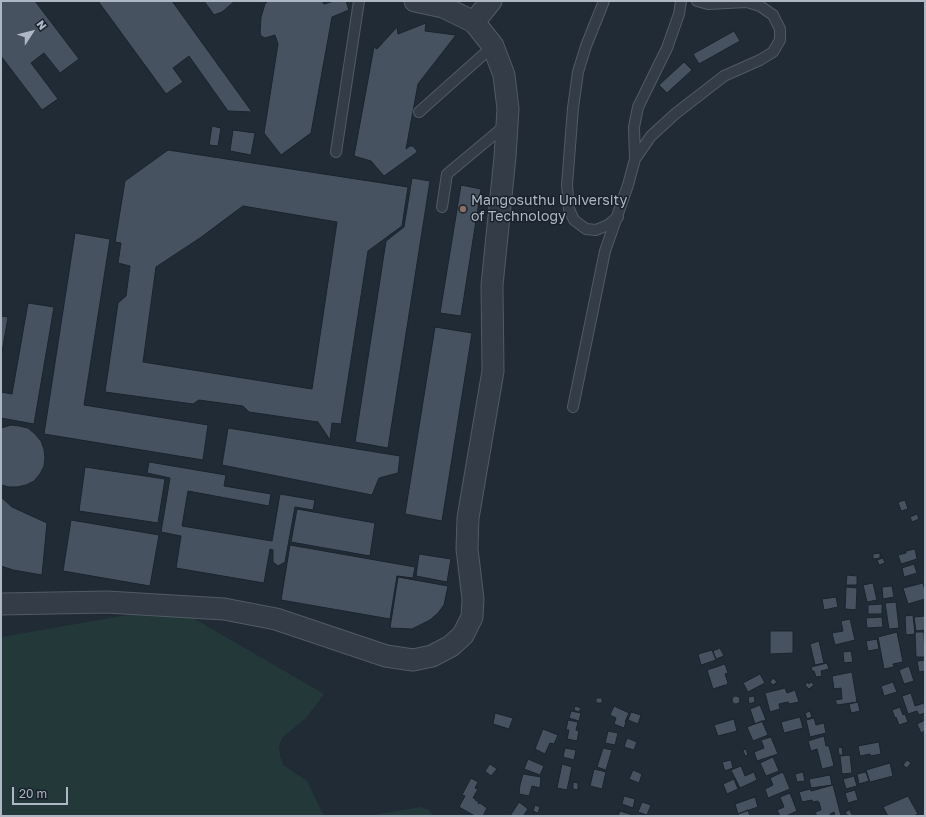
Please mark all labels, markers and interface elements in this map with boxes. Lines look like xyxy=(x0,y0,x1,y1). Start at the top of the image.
north arrow xyxy=(12,12,52,52)
text: N xyxy=(34,17,50,32)
place label: Mangosuthu University of Technology xyxy=(471,193,627,226)
marker: Mangosuthu University of Technology xyxy=(458,204,468,214)
scale bar xyxy=(14,779,70,805)
text: 20 m xyxy=(19,786,47,801)

